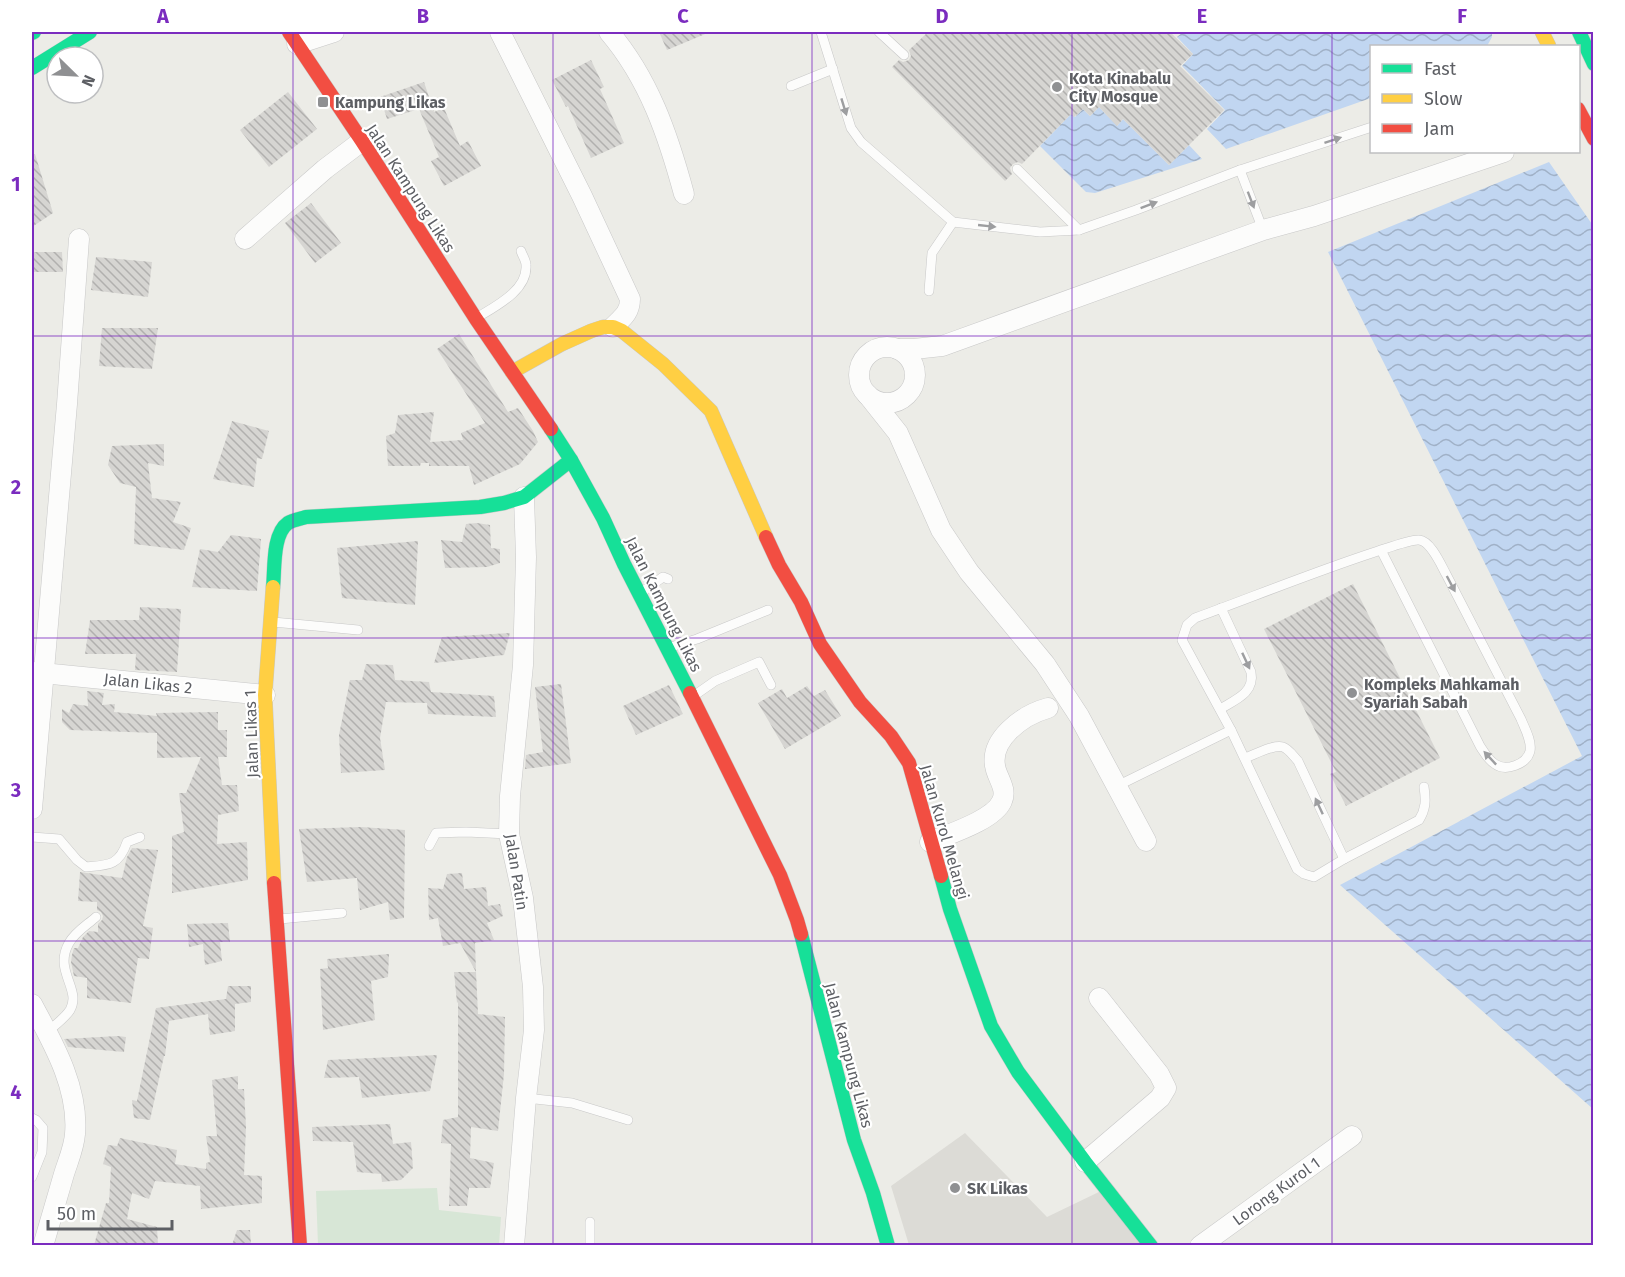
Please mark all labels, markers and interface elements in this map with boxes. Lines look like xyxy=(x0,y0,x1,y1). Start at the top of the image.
text: A xyxy=(156,4,170,28)
text: B xyxy=(417,4,429,28)
text: C xyxy=(677,4,689,28)
text: D xyxy=(935,4,949,28)
text: E xyxy=(1197,4,1207,28)
text: F xyxy=(1457,4,1467,28)
north arrow xyxy=(45,45,105,105)
legend xyxy=(1370,45,1580,153)
text: Fast xyxy=(1424,58,1457,80)
place label: Kota Kinabalu City Mosque xyxy=(1069,69,1171,106)
text: N xyxy=(77,72,99,90)
marker: Kota Kinabalu City Mosque xyxy=(1050,80,1064,94)
text: Slow xyxy=(1424,88,1463,110)
place label: Kampung Likas xyxy=(335,93,446,112)
marker: Kampung Likas xyxy=(316,95,330,109)
one-way arrow xyxy=(840,98,849,116)
text: Jam xyxy=(1424,118,1455,140)
street label: Jalan Kampung Likas xyxy=(362,120,459,256)
one-way arrow xyxy=(1324,134,1342,144)
text: 1 xyxy=(11,172,21,196)
one-way arrow xyxy=(1247,192,1257,210)
one-way arrow xyxy=(1141,200,1159,210)
one-way arrow xyxy=(977,221,996,231)
text: 2 xyxy=(11,475,21,499)
street label: Jalan Kampung Likas xyxy=(621,533,706,675)
one-way arrow xyxy=(1446,575,1456,592)
one-way arrow xyxy=(1241,653,1250,670)
street label: Jalan Likas 2 xyxy=(103,669,193,698)
place label: Kompleks Mahkamah Syariah Sabah xyxy=(1364,675,1520,712)
marker: Kompleks Mahkamah Syariah Sabah xyxy=(1345,686,1359,700)
street label: Jalan Likas 1 xyxy=(240,690,263,778)
one-way arrow xyxy=(1483,750,1497,765)
street label: Jalan Kurol Melangi xyxy=(916,762,973,902)
text: 3 xyxy=(10,778,21,802)
one-way arrow xyxy=(1314,798,1323,815)
street label: Jalan Patin xyxy=(501,832,532,912)
street label: Jalan Kampung Likas xyxy=(820,981,877,1130)
text: 4 xyxy=(10,1080,22,1104)
street label: Lorong Kurol 1 xyxy=(1229,1153,1324,1229)
place label: SK Likas xyxy=(967,1179,1028,1198)
marker: SK Likas xyxy=(948,1181,962,1195)
scale bar xyxy=(48,1193,172,1231)
text: 50 m xyxy=(57,1203,96,1225)

